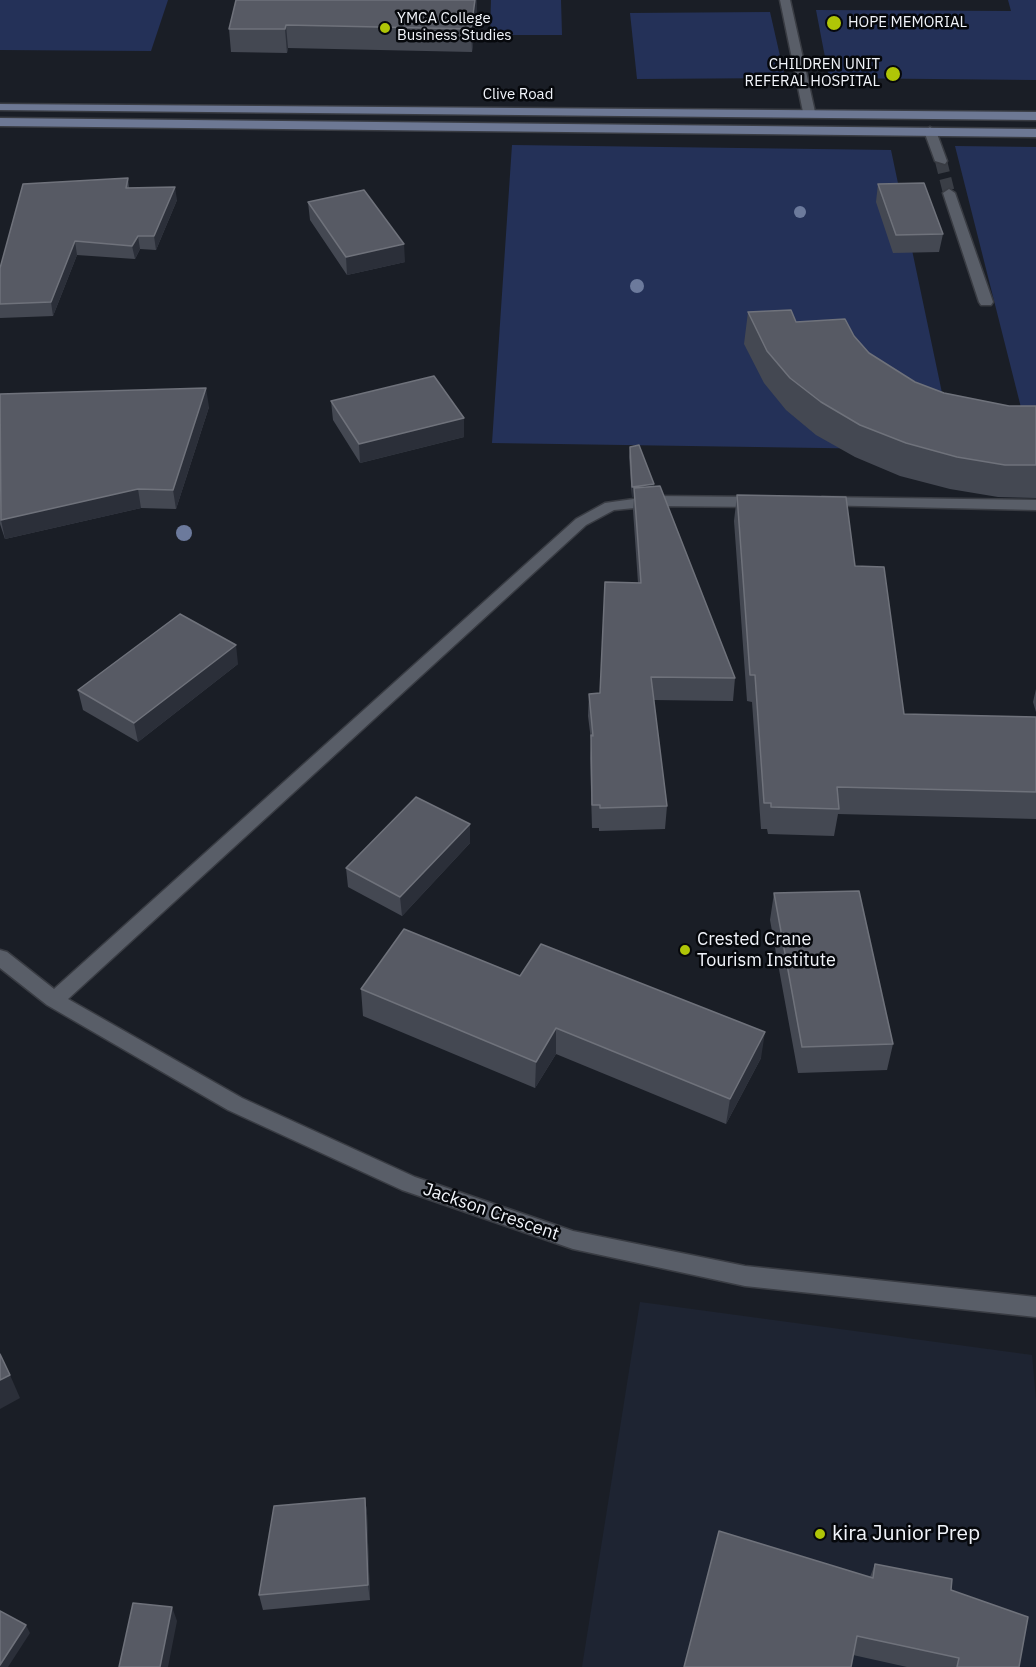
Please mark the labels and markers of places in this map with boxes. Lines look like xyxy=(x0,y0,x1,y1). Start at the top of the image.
place label: YMCA College Business Studies xyxy=(397,10,512,45)
marker: HOPE MEMORIAL xyxy=(825,14,843,32)
place label: HOPE MEMORIAL xyxy=(848,14,967,32)
marker: YMCA College Business Studies xyxy=(378,21,392,35)
place label: CHILDREN UNIT REFERAL HOSPITAL xyxy=(745,56,880,91)
marker: CHILDREN UNIT REFERAL HOSPITAL xyxy=(884,65,902,83)
place label: Crested Crane Tourism Institute xyxy=(697,929,836,972)
marker: Crested Crane Tourism Institute xyxy=(678,943,692,957)
place label: kira Junior Prep xyxy=(832,1521,980,1547)
marker: kira Junior Prep xyxy=(813,1527,827,1541)

